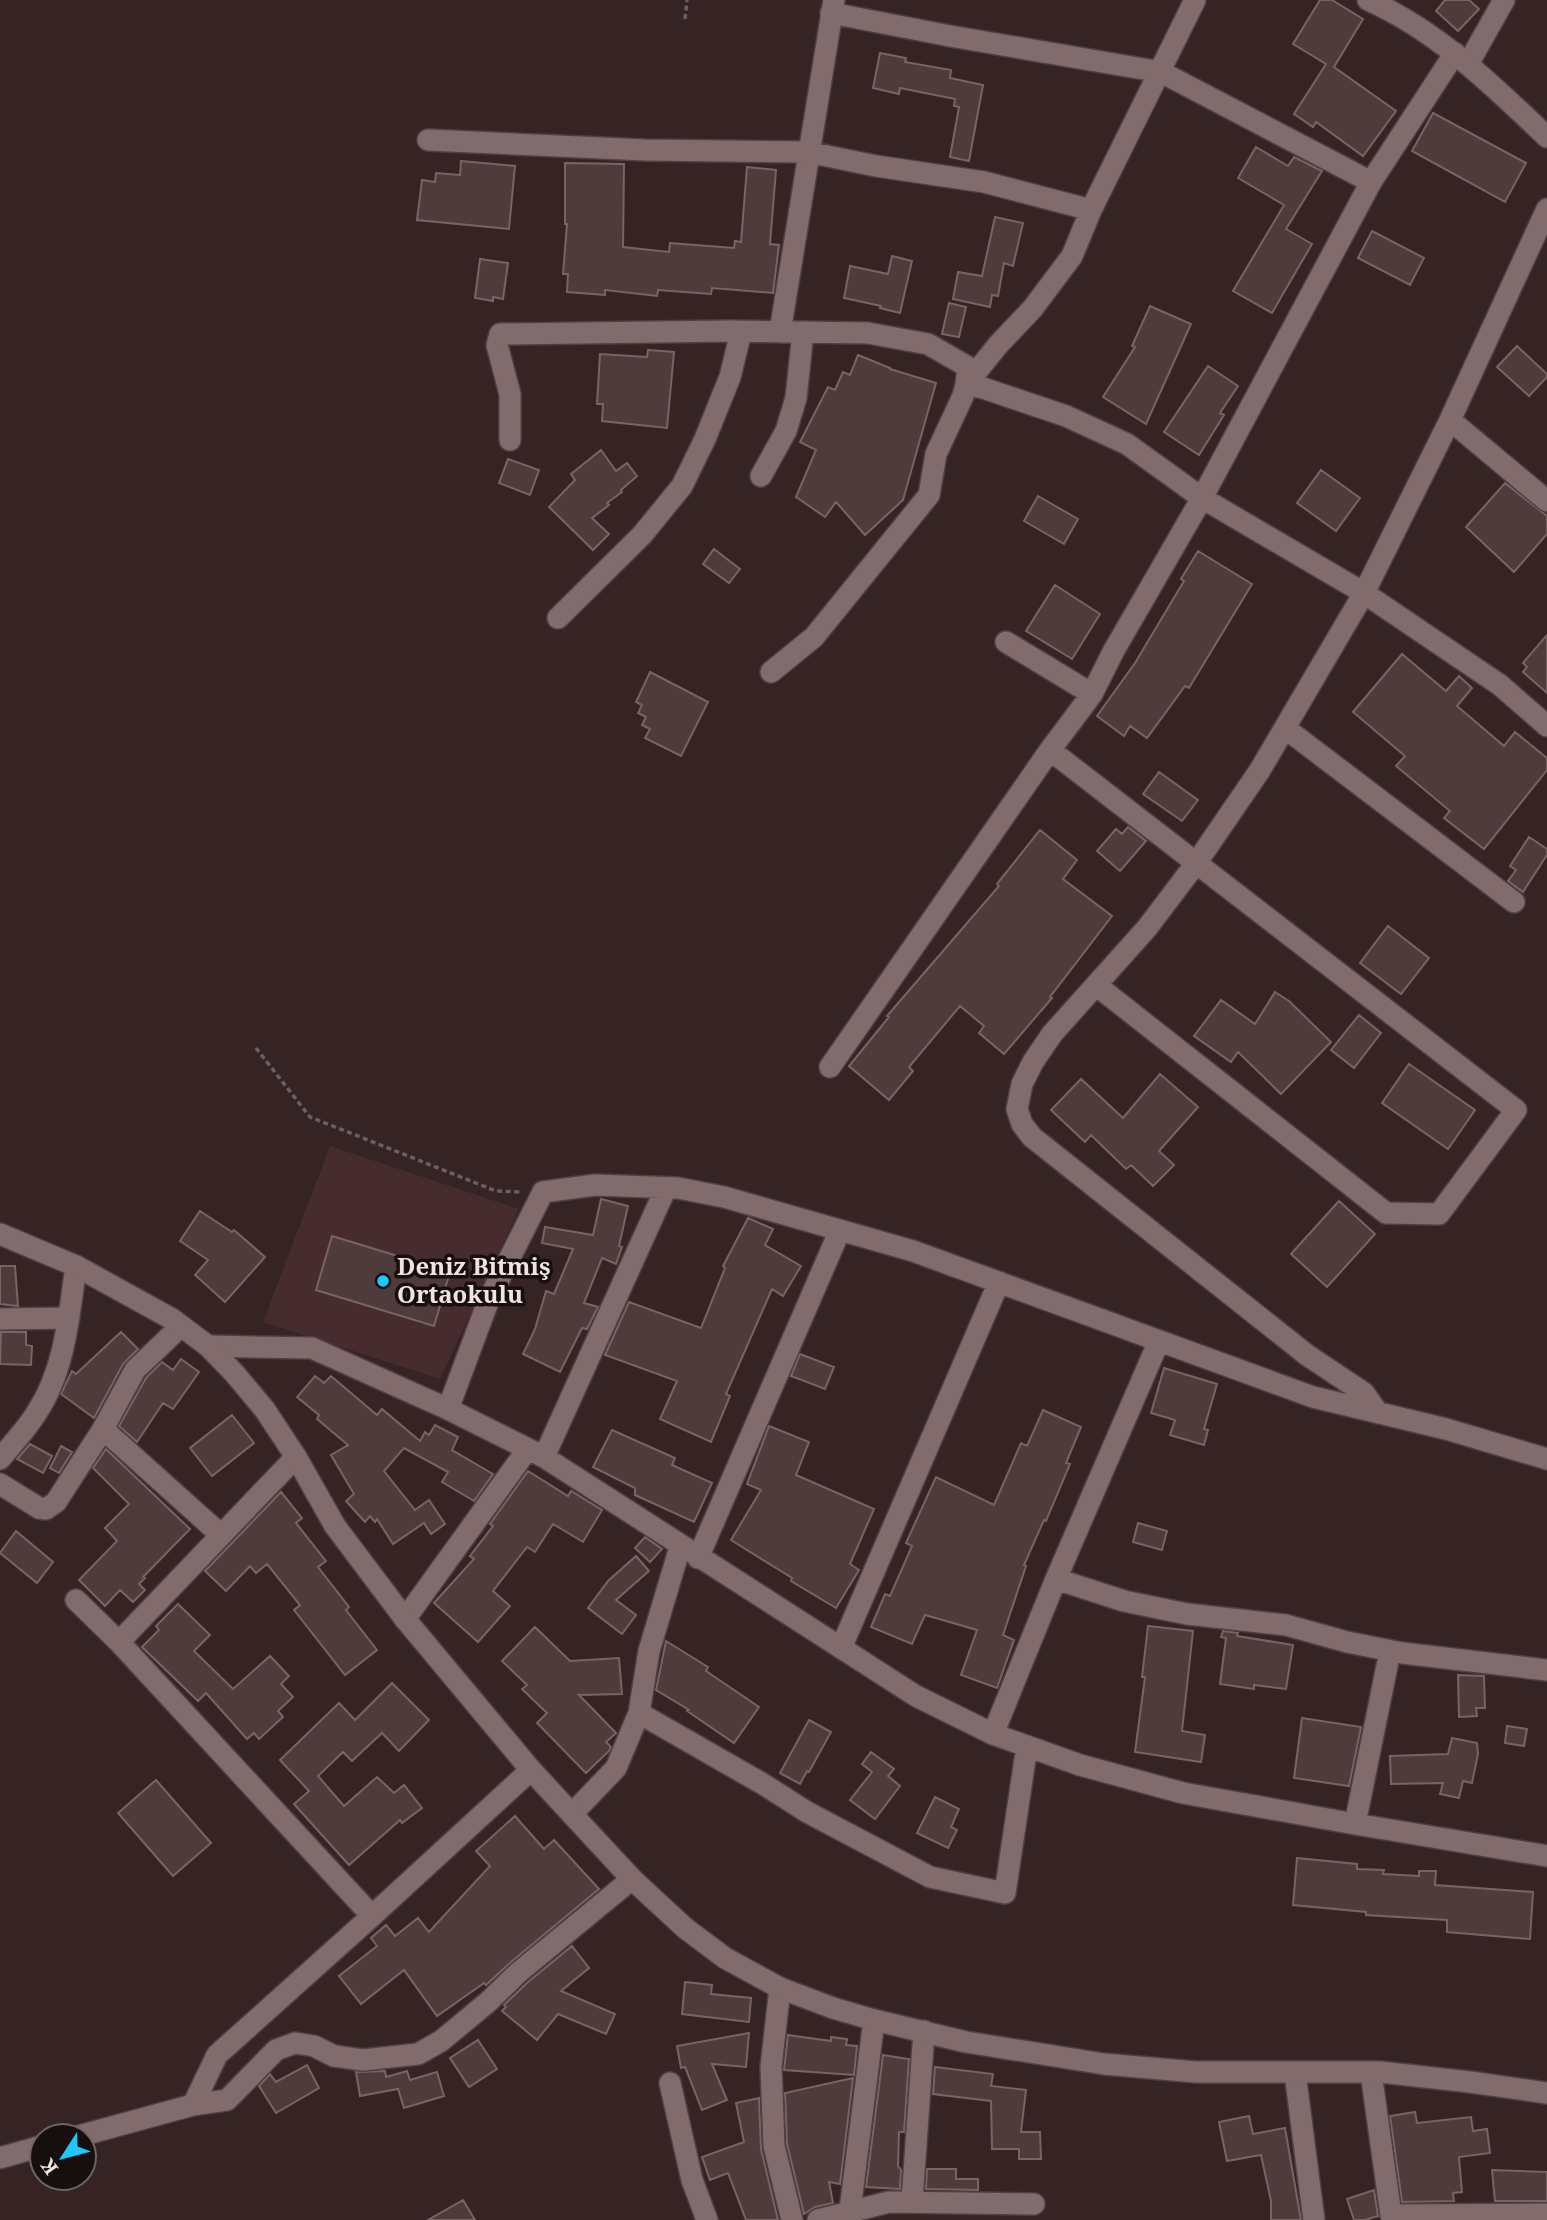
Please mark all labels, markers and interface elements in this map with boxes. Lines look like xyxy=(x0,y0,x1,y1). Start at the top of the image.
place label: Deniz Bitmiş Ortaokulu xyxy=(397,1249,550,1310)
marker: Deniz Bitmiş Ortaokulu xyxy=(375,1273,391,1289)
north arrow xyxy=(28,2122,98,2192)
text: K xyxy=(35,2154,64,2180)

